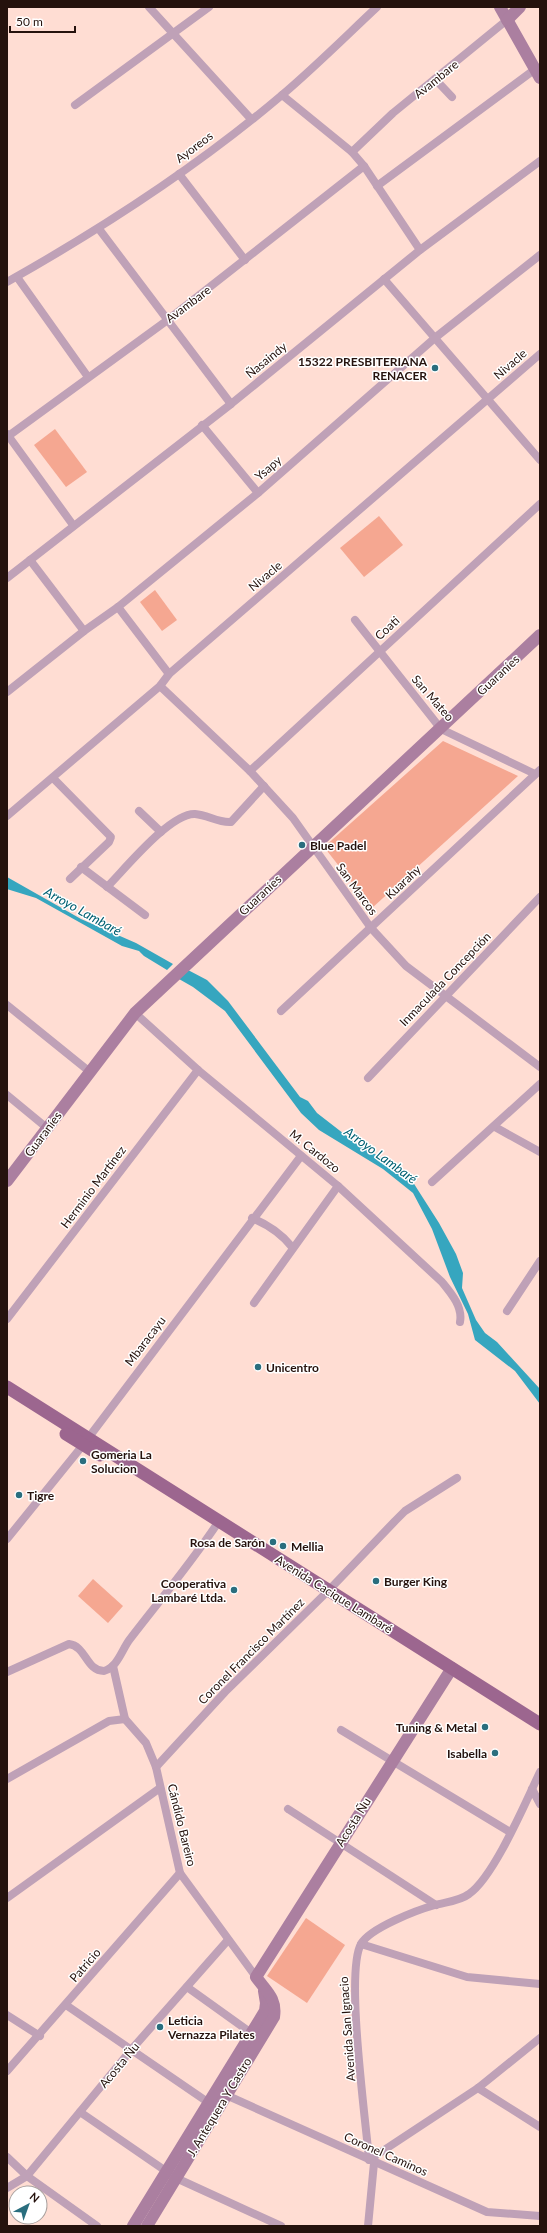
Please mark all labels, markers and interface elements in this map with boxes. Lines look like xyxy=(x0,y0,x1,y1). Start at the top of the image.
scale bar xyxy=(10,8,75,34)
text: 50 m xyxy=(16,14,43,29)
street label: Avambare xyxy=(411,57,461,101)
street label: Ayoreos xyxy=(172,128,216,166)
street label: Avambare xyxy=(162,282,214,326)
street label: Ñasaindy xyxy=(242,338,290,381)
street label: Nivacle xyxy=(490,346,530,382)
place label: 15322 PRESBITERIANA RENACER xyxy=(298,354,428,383)
marker: 15322 PRESBITERIANA RENACER xyxy=(430,363,440,373)
street label: Ysapy xyxy=(252,452,285,484)
street label: Nivacle xyxy=(245,558,285,594)
street label: Coati xyxy=(372,613,402,643)
street label: Guaraníes xyxy=(474,652,522,698)
street label: San Mateo xyxy=(409,672,457,724)
place label: Blue Padel xyxy=(310,838,366,853)
marker: Blue Padel xyxy=(297,840,307,850)
street label: San Marcos xyxy=(333,860,381,918)
street label: Kuarahy xyxy=(382,861,425,902)
street label: Guaraníes xyxy=(236,872,284,918)
water label: Arroyo Lambaré xyxy=(41,883,124,939)
street label: Inmaculada Concepción xyxy=(396,929,494,1029)
street label: Guaraníes xyxy=(21,1108,65,1160)
water label: Arroyo Lambaré xyxy=(341,1123,420,1187)
street label: M. Cardozo xyxy=(287,1126,343,1176)
street label: Herminio Martínez xyxy=(57,1142,129,1231)
street label: Mbaracayu xyxy=(121,1313,169,1369)
place label: Unicentro xyxy=(266,1360,319,1375)
marker: Unicentro xyxy=(253,1362,263,1372)
place label: Gomeria La Solucion xyxy=(91,1447,152,1476)
marker: Gomeria La Solucion xyxy=(78,1456,88,1466)
place label: Tigre xyxy=(27,1488,55,1503)
marker: Tigre xyxy=(14,1490,24,1500)
place label: Rosa de Sarón xyxy=(190,1535,265,1550)
marker: Rosa de Sarón xyxy=(268,1537,278,1547)
place label: Mellia xyxy=(291,1539,324,1554)
marker: Mellia xyxy=(278,1541,288,1551)
street label: Avenida Cacique Lambaré xyxy=(272,1552,396,1636)
place label: Burger King xyxy=(384,1574,448,1589)
place label: Cooperativa Lambaré Ltda. xyxy=(151,1576,226,1605)
marker: Burger King xyxy=(371,1576,381,1586)
marker: Cooperativa Lambaré Ltda. xyxy=(229,1585,239,1595)
street label: Coronel Francisco Martínez xyxy=(195,1594,308,1707)
place label: Tuning & Metal xyxy=(396,1720,477,1735)
marker: Tuning & Metal xyxy=(480,1722,490,1732)
place label: Isabella xyxy=(447,1746,487,1761)
marker: Isabella xyxy=(490,1748,500,1758)
street label: Cándido Bareiro xyxy=(164,1782,200,1868)
street label: Acosta Ñu xyxy=(332,1795,374,1849)
street label: Patricio xyxy=(66,1945,104,1985)
street label: Avenida San Ignacio xyxy=(336,1976,358,2082)
place label: Leticia Vernazza Pilates xyxy=(167,2013,255,2042)
marker: Leticia Vernazza Pilates xyxy=(155,2022,165,2032)
street label: Acosta Ñu xyxy=(96,2039,142,2091)
street label: J. Antequera Y Castro xyxy=(184,2055,255,2159)
street label: Coronel Caminos xyxy=(342,2129,430,2179)
north arrow xyxy=(8,2185,48,2225)
text: N xyxy=(27,2189,42,2205)

